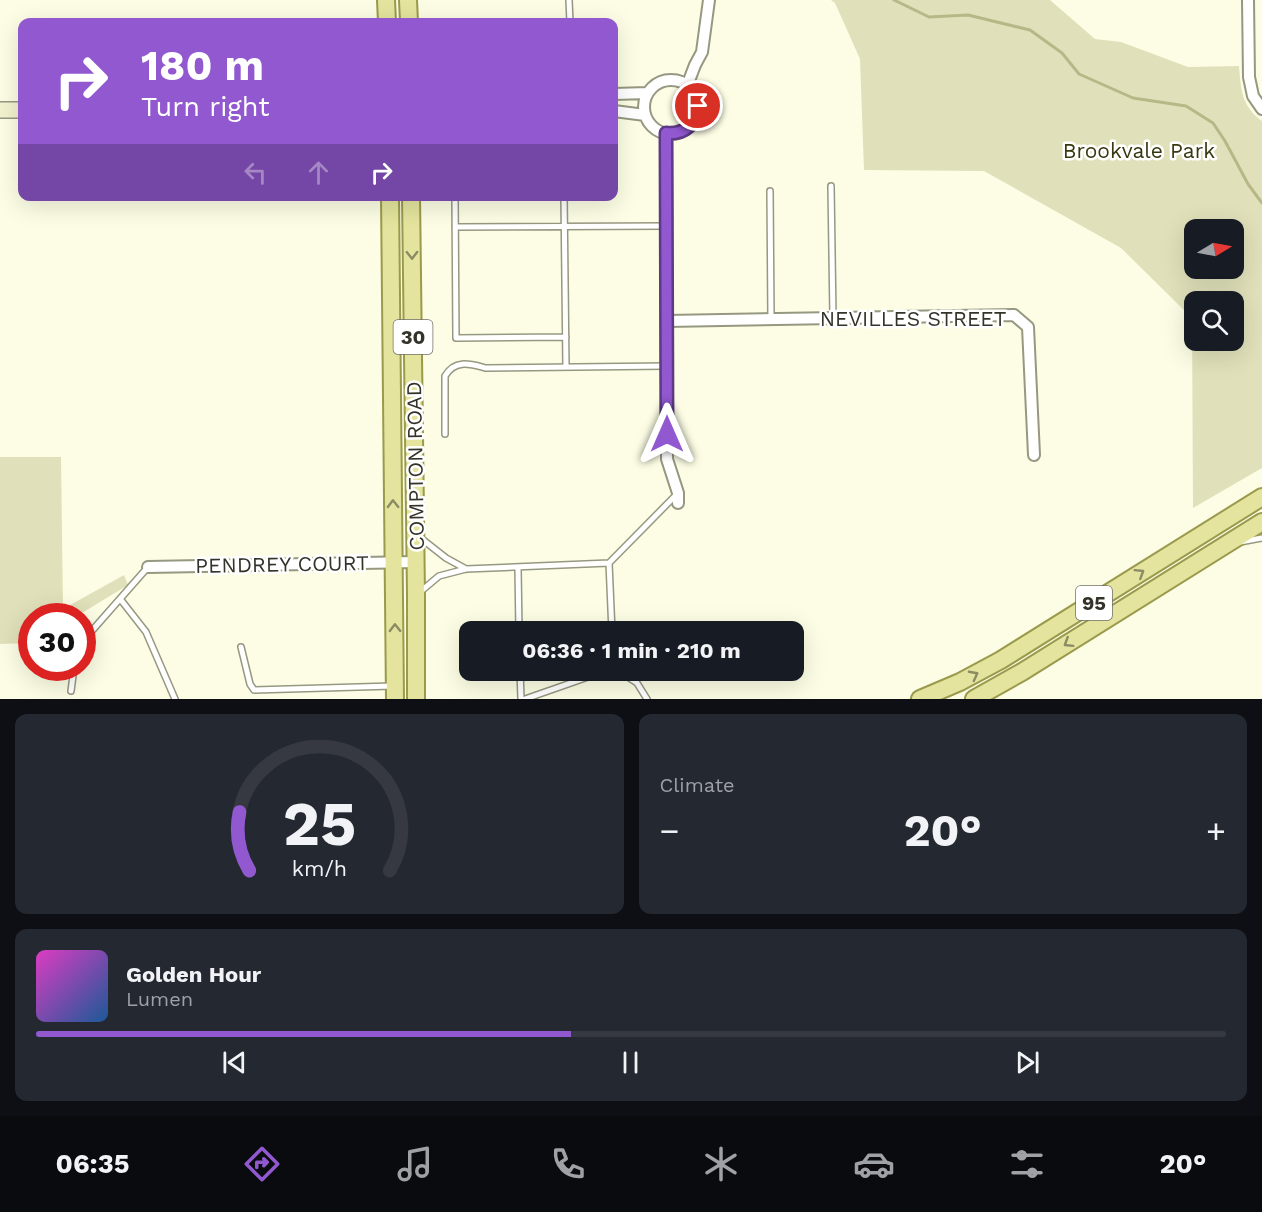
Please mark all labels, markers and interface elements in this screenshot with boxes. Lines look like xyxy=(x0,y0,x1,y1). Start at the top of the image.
text: 180 m xyxy=(141,41,264,90)
icon: right xyxy=(42,42,120,120)
pin xyxy=(672,80,723,131)
icon: arrive xyxy=(681,89,714,122)
text: Turn right xyxy=(141,91,270,123)
park label: Brookvale Park xyxy=(1063,138,1215,163)
icon: left xyxy=(239,156,272,189)
icon: ahead xyxy=(302,156,335,189)
icon: right xyxy=(365,156,398,189)
north arrow xyxy=(1184,219,1244,279)
map controls xyxy=(1184,219,1244,351)
one-way arrow xyxy=(406,250,418,259)
button: search xyxy=(1184,291,1244,351)
street label: NEVILLES STREET xyxy=(820,306,1007,331)
road number: 30 xyxy=(394,320,432,354)
street label: COMPTON ROAD xyxy=(401,381,429,551)
position arrow xyxy=(635,402,699,466)
one-way arrow xyxy=(387,499,400,508)
street label: PENDREY COURT xyxy=(195,550,369,578)
one-way arrow xyxy=(1134,569,1144,581)
road number: 95 xyxy=(1076,586,1112,620)
speed limit sign: 30 xyxy=(18,603,96,681)
one-way arrow xyxy=(389,623,401,632)
one-way arrow xyxy=(1064,636,1074,648)
text: 06:36 · 1 min · 210 m xyxy=(522,638,741,663)
one-way arrow xyxy=(967,671,978,682)
text: Climate xyxy=(660,773,735,797)
text: 25 xyxy=(282,787,356,860)
text: 20° xyxy=(904,804,982,857)
text: − xyxy=(660,811,679,850)
text: + xyxy=(1206,811,1226,850)
text: km/h xyxy=(292,856,347,881)
text: Golden Hour xyxy=(126,962,261,987)
text: Lumen xyxy=(126,987,193,1011)
icon: previous xyxy=(218,1046,251,1079)
icon: pause xyxy=(614,1046,647,1079)
icon: next xyxy=(1011,1046,1044,1079)
icon: directions xyxy=(241,1143,283,1185)
icon: music xyxy=(394,1143,436,1185)
icon: phone xyxy=(547,1143,589,1185)
icon: climate xyxy=(700,1143,742,1185)
icon: car xyxy=(853,1143,895,1185)
icon: filters xyxy=(1006,1143,1048,1185)
text: 06:35 xyxy=(56,1148,130,1180)
text: 20° xyxy=(1159,1148,1206,1180)

